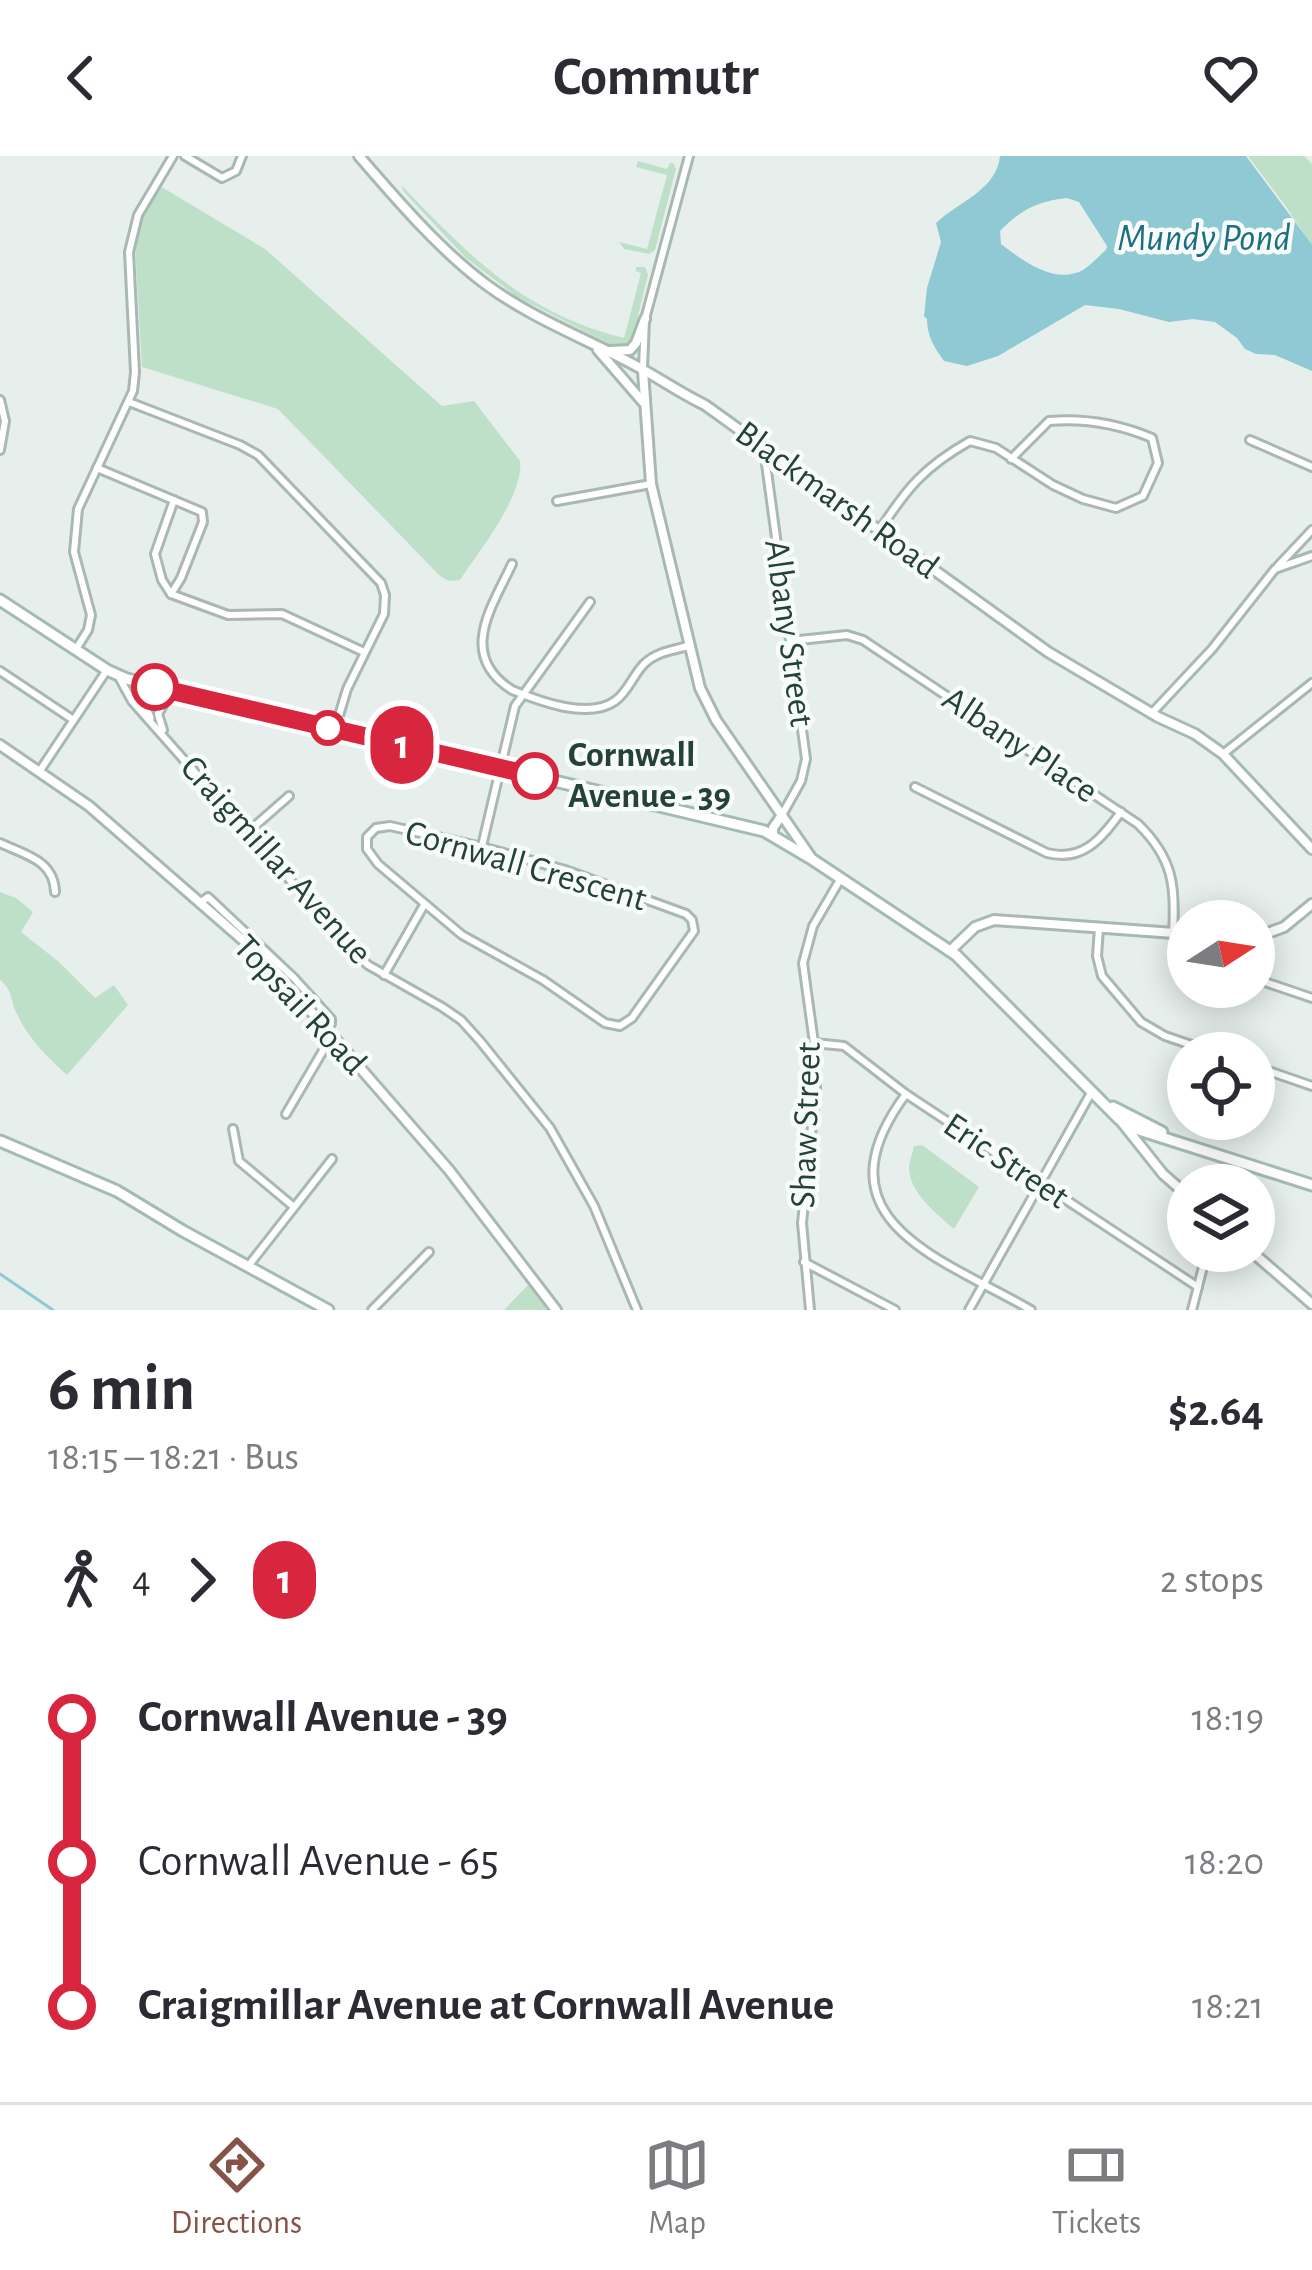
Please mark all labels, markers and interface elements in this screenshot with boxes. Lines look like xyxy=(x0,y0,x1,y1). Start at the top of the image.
icon: back xyxy=(48,45,114,111)
icon: heart xyxy=(1198,45,1264,111)
text: Commutr xyxy=(553,51,759,105)
water label: Mundy Pond xyxy=(1117,219,1291,258)
street label: Blackmarsh Road xyxy=(729,414,945,586)
street label: Albany Street xyxy=(758,537,820,729)
unlabelled marker xyxy=(133,665,177,709)
street label: Albany Place xyxy=(936,680,1104,810)
line badge: 1 xyxy=(363,706,441,784)
unlabelled marker xyxy=(312,712,344,744)
text: 1 xyxy=(394,724,410,766)
place label: Cornwall Avenue - 39 xyxy=(568,737,731,814)
street label: Craigmillar Avenue xyxy=(174,749,378,971)
marker: Cornwall Avenue - 39 xyxy=(513,754,557,798)
street label: Cornwall Crescent xyxy=(401,814,651,918)
north arrow xyxy=(1167,900,1275,1008)
map controls xyxy=(1167,900,1275,1272)
street label: Topsail Road xyxy=(227,928,373,1082)
button: locate xyxy=(1167,1032,1275,1140)
street label: Shaw Street xyxy=(785,1041,827,1209)
street label: Eric Street xyxy=(937,1106,1075,1216)
button: layers xyxy=(1167,1164,1275,1272)
text: 6 min xyxy=(48,1356,195,1422)
text: $2.64 xyxy=(1168,1389,1264,1434)
text: 18:15 – 18:21 · Bus xyxy=(48,1438,299,1477)
icon: walk xyxy=(48,1547,114,1613)
icon: forward xyxy=(169,1547,235,1613)
text: 1 xyxy=(277,1559,292,1601)
text: 4 xyxy=(132,1561,151,1600)
text: 2 stops xyxy=(1160,1561,1264,1600)
text: Cornwall Avenue - 39 xyxy=(138,1695,508,1740)
text: 18:19 xyxy=(1191,1699,1264,1738)
text: Cornwall Avenue - 65 xyxy=(138,1839,499,1884)
text: 18:20 xyxy=(1185,1843,1264,1882)
text: Craigmillar Avenue at Cornwall Avenue xyxy=(138,1983,834,2028)
text: 18:21 xyxy=(1192,1987,1264,2026)
tab: Directions xyxy=(171,2132,302,2244)
tab: Map xyxy=(644,2132,710,2244)
tab: Tickets xyxy=(1052,2132,1141,2244)

